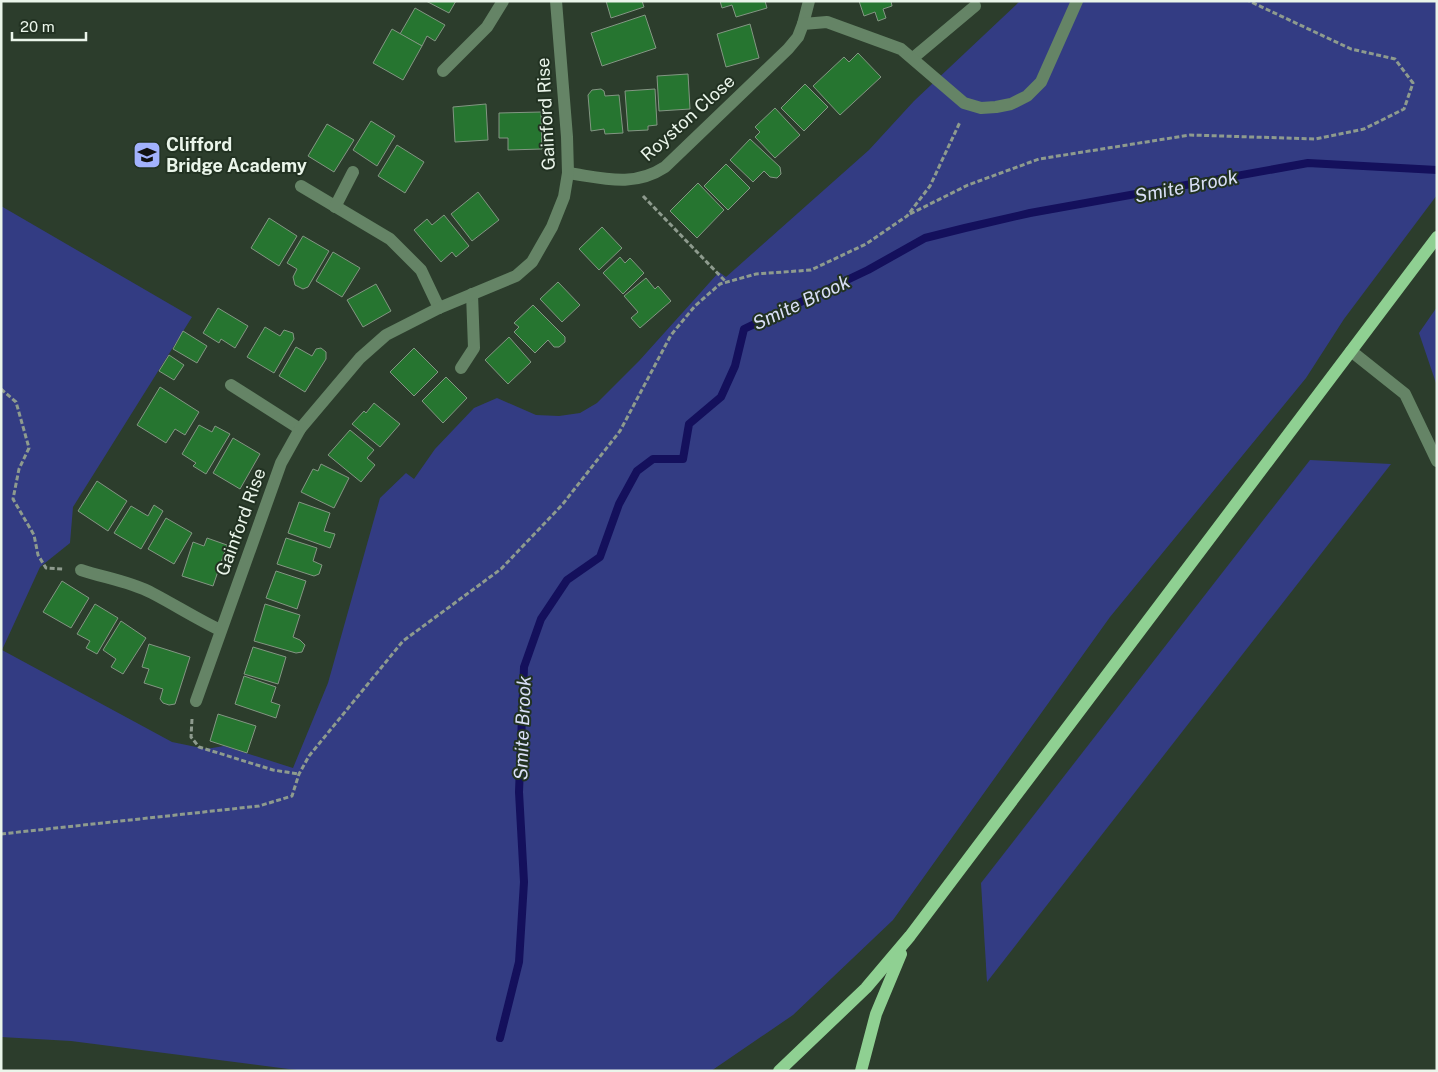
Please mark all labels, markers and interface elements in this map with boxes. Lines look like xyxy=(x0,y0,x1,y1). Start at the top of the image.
scale bar xyxy=(12,10,86,42)
text: 20 m xyxy=(20,18,55,35)
street label: Gainford Rise xyxy=(532,57,559,171)
street label: Royston Close xyxy=(636,70,739,165)
place label: Clifford Bridge Academy xyxy=(166,134,307,176)
school or university icon: Clifford Bridge Academy xyxy=(132,140,162,170)
water label: Smite Brook xyxy=(1132,165,1240,207)
water label: Smite Brook xyxy=(749,270,854,334)
street label: Gainford Rise xyxy=(211,465,270,578)
water label: Smite Brook xyxy=(509,675,535,781)

